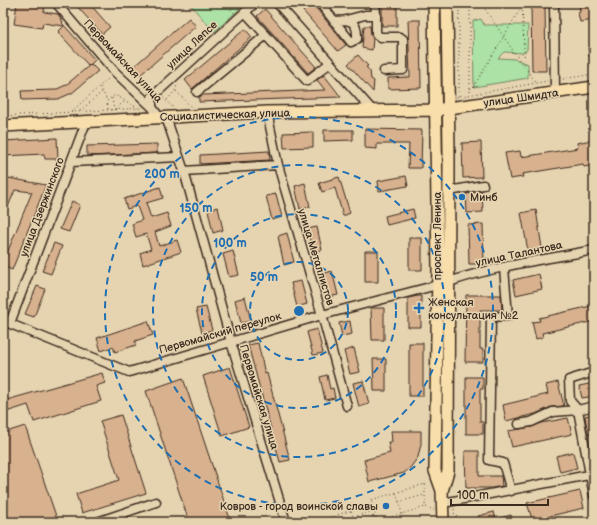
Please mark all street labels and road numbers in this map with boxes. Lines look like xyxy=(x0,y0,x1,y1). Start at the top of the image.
street label: Первомайская улица xyxy=(81,17,165,106)
street label: улица Лепсе xyxy=(164,18,220,72)
street label: улица Шмидта xyxy=(483,86,560,110)
street label: Социалистическая улица xyxy=(160,106,291,124)
street label: улица Дзержинского xyxy=(17,155,67,258)
street label: проспект Ленина xyxy=(431,191,444,280)
street label: улица Металлистов xyxy=(295,207,337,307)
street label: улица Талантова xyxy=(475,238,564,270)
street label: Первомайский переулок xyxy=(157,309,283,357)
street label: Первомайская улица xyxy=(237,343,281,452)

